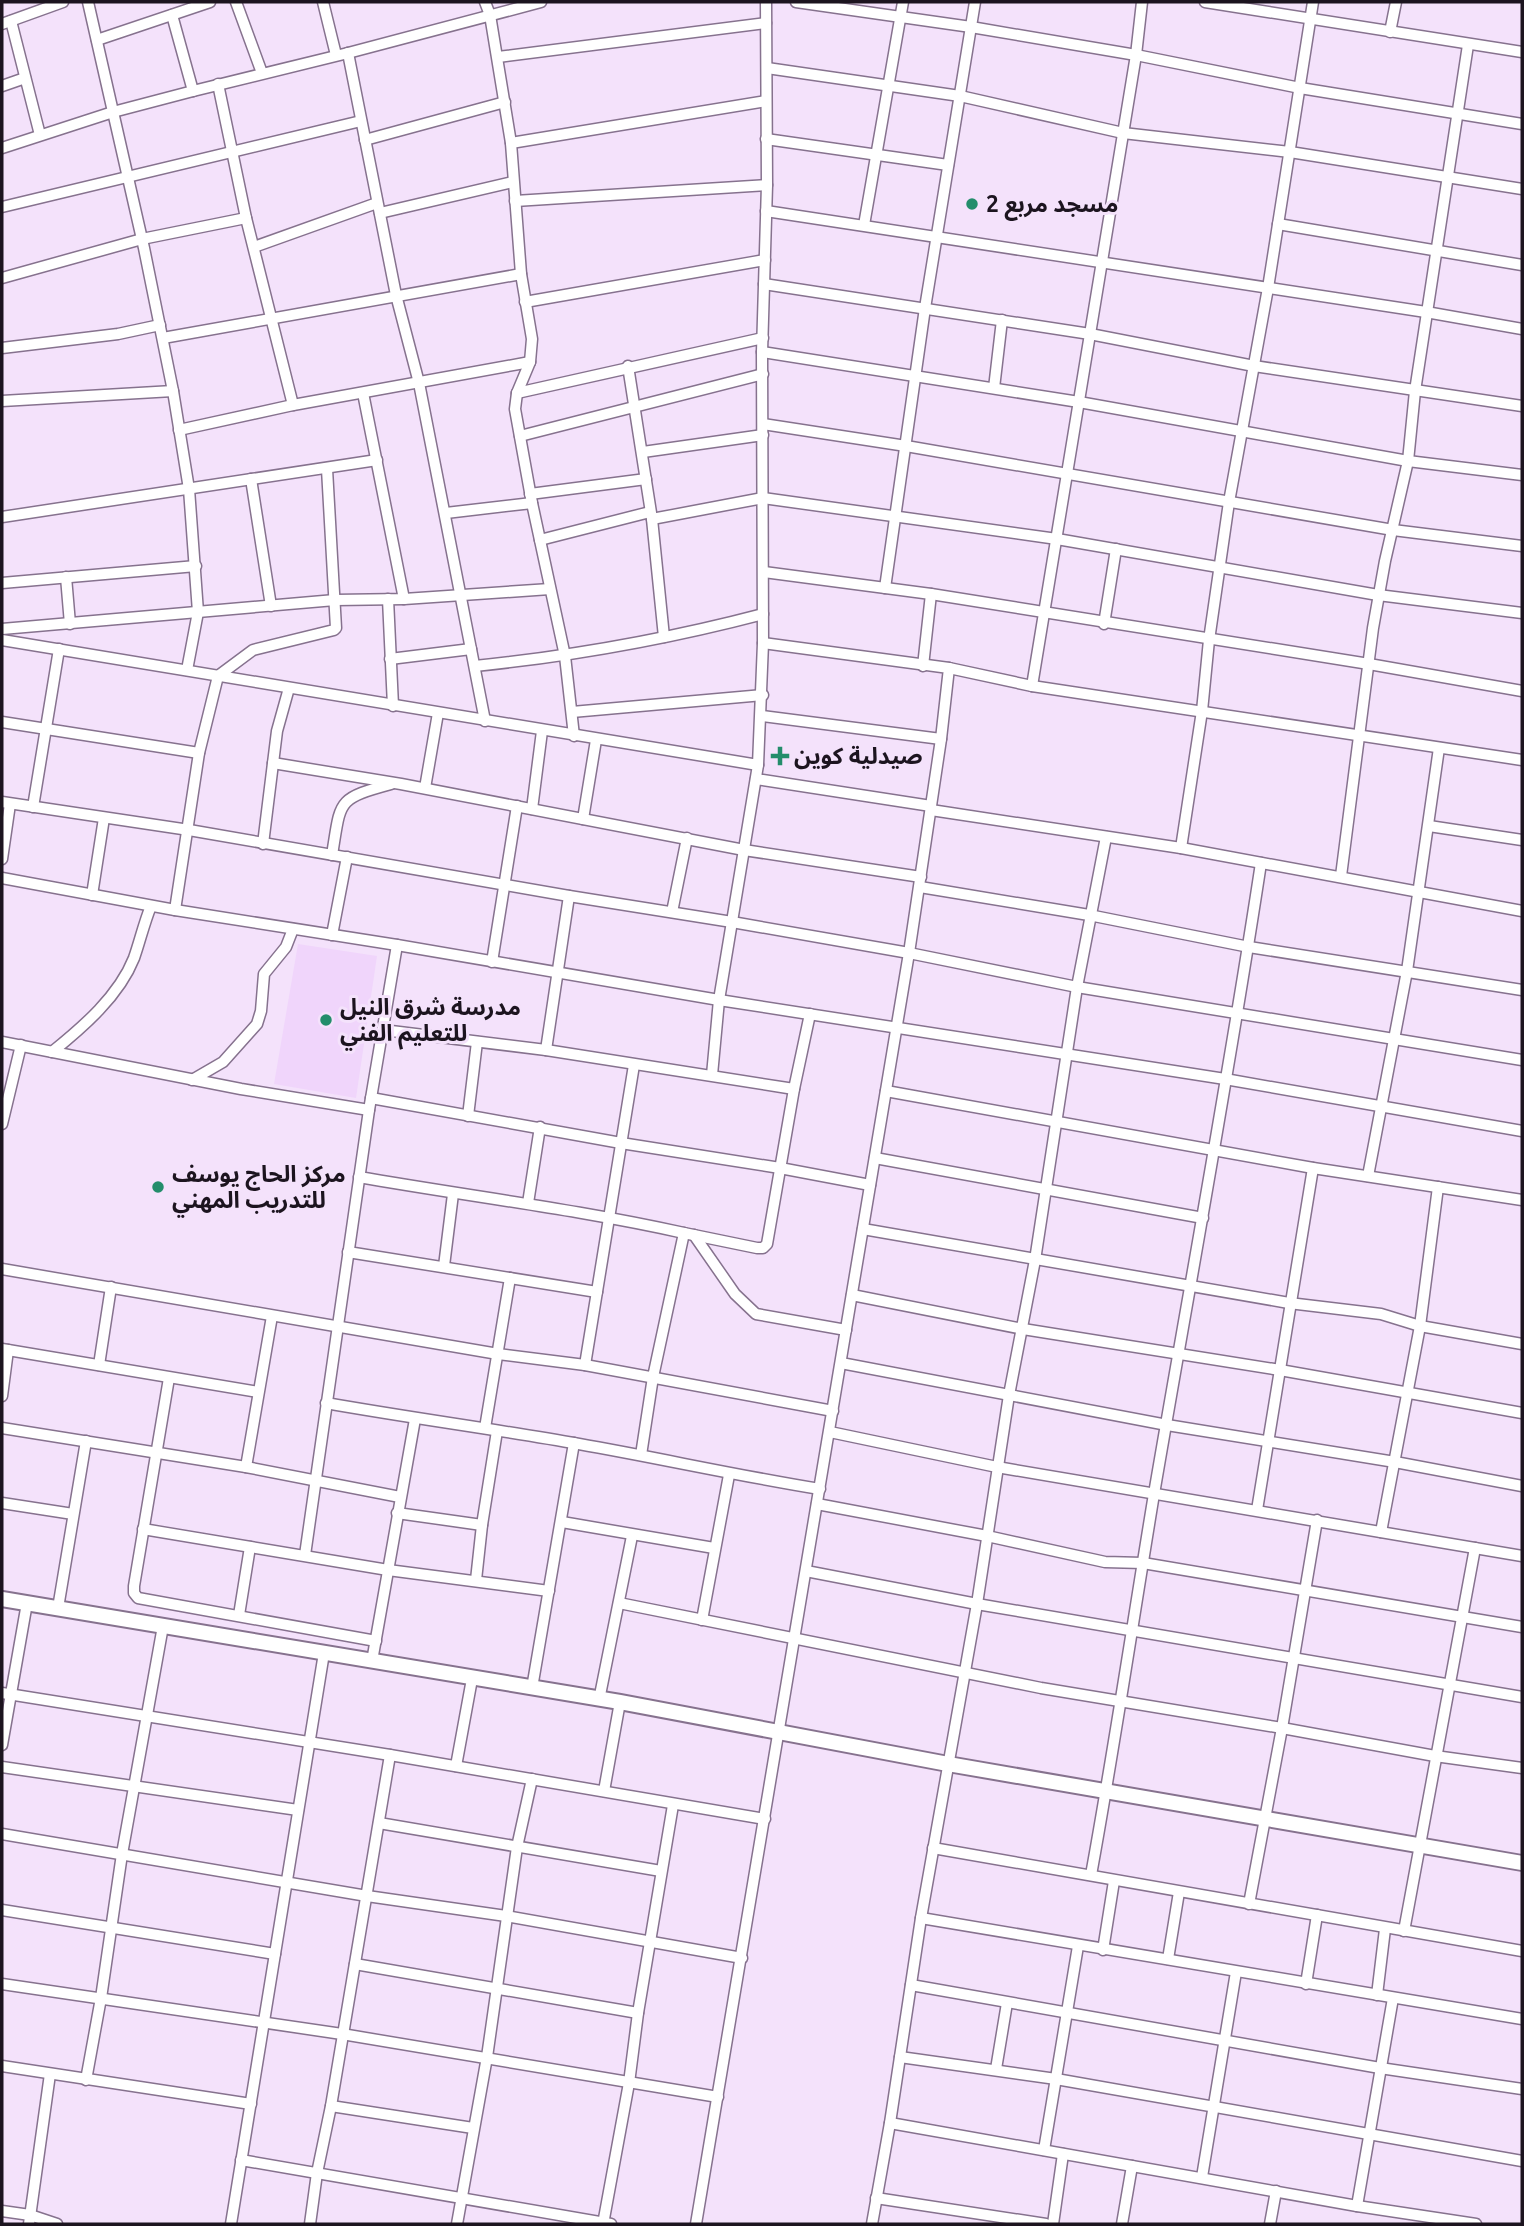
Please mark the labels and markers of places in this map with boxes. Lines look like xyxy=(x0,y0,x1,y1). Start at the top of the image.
place label: مسجد مربع 2 xyxy=(986,191,1118,221)
marker: مسجد مربع 2 xyxy=(964,196,980,212)
place label: صيدلية كوين xyxy=(794,743,923,770)
marker: صيدلية كوين xyxy=(772,748,788,764)
place label: مدرسة شرق النيل للتعليم الفني xyxy=(340,994,521,1051)
marker: مدرسة شرق النيل للتعليم الفني xyxy=(318,1012,334,1028)
place label: مركز الحاج يوسف للتدريب المهني xyxy=(172,1161,346,1218)
marker: مركز الحاج يوسف للتدريب المهني xyxy=(150,1179,166,1195)

